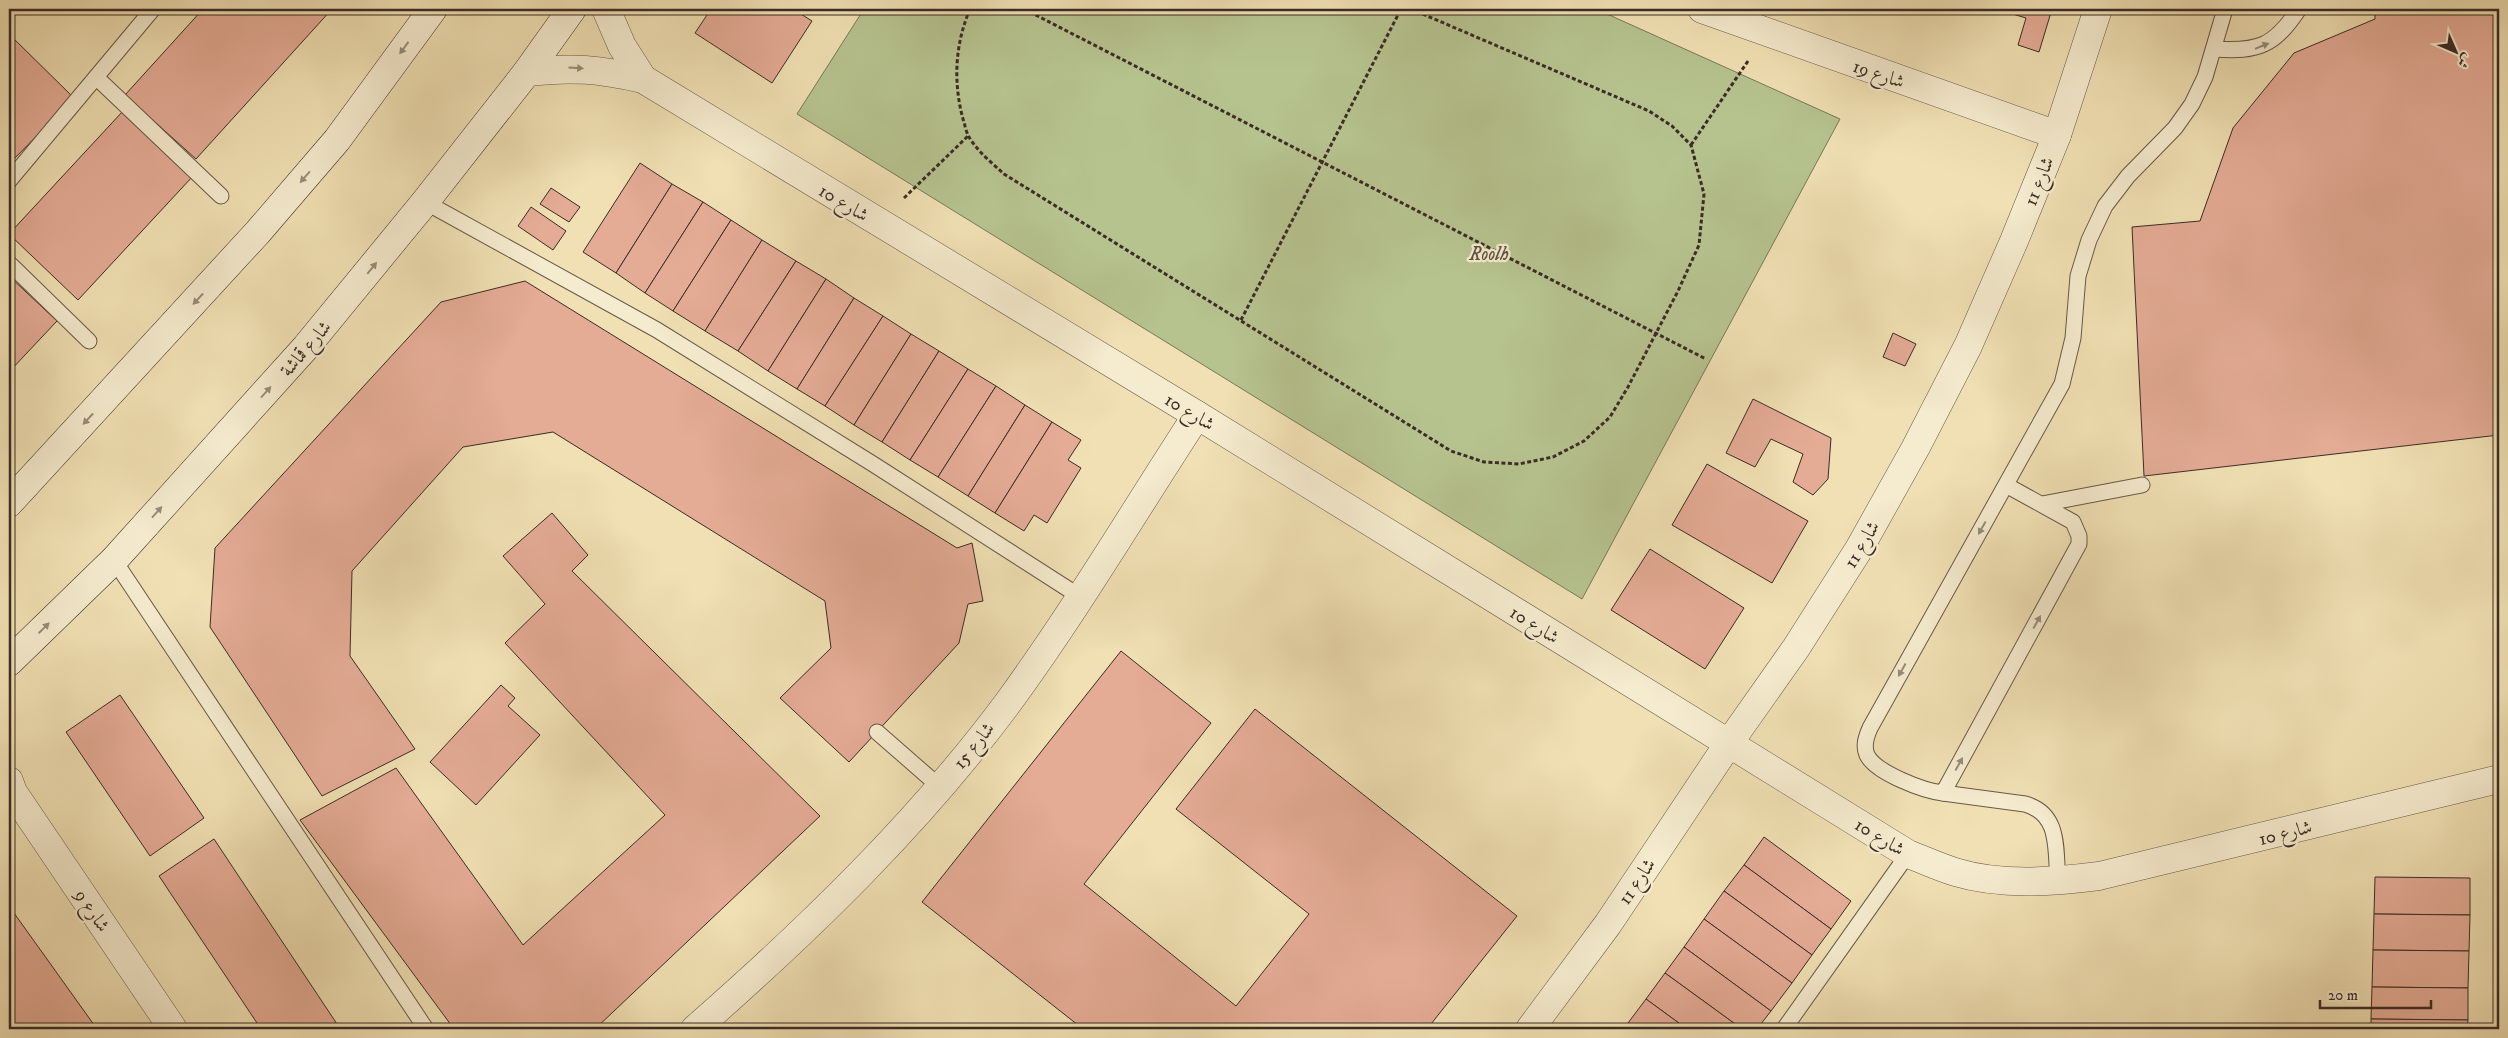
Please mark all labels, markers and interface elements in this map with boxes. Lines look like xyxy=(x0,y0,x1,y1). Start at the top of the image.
north arrow xyxy=(2430,28,2480,78)
one-way arrow xyxy=(399,41,409,55)
one-way arrow xyxy=(2255,41,2269,49)
text: ش xyxy=(2453,49,2476,72)
street label: شارع 19 xyxy=(1849,55,1908,97)
one-way arrow xyxy=(568,65,584,73)
street label: شارع 11 xyxy=(2019,154,2062,211)
one-way arrow xyxy=(300,170,311,183)
street label: شارع 10 xyxy=(813,179,872,230)
park label: Roolh xyxy=(1468,243,1509,266)
one-way arrow xyxy=(366,262,377,275)
one-way arrow xyxy=(192,293,204,305)
street label: شارع قماشة xyxy=(276,316,339,384)
one-way arrow xyxy=(261,385,272,398)
street label: شارع 10 xyxy=(1159,388,1218,439)
one-way arrow xyxy=(82,412,94,424)
one-way arrow xyxy=(151,507,163,519)
street label: شارع 11 xyxy=(1839,517,1888,574)
one-way arrow xyxy=(1977,521,1986,535)
street label: شارع 10 xyxy=(1504,601,1563,652)
one-way arrow xyxy=(2033,614,2041,629)
one-way arrow xyxy=(37,622,49,634)
one-way arrow xyxy=(1898,663,1907,676)
street label: شارع 15 xyxy=(948,718,1002,776)
one-way arrow xyxy=(1955,757,1963,772)
street label: شارع 10 xyxy=(1849,813,1908,864)
street label: شارع 10 xyxy=(2256,816,2315,854)
street label: شارع 11 xyxy=(1613,854,1664,911)
street label: شارع 9 xyxy=(66,884,114,938)
scale bar xyxy=(2320,978,2432,1010)
text: 20 m xyxy=(2328,986,2358,1005)

